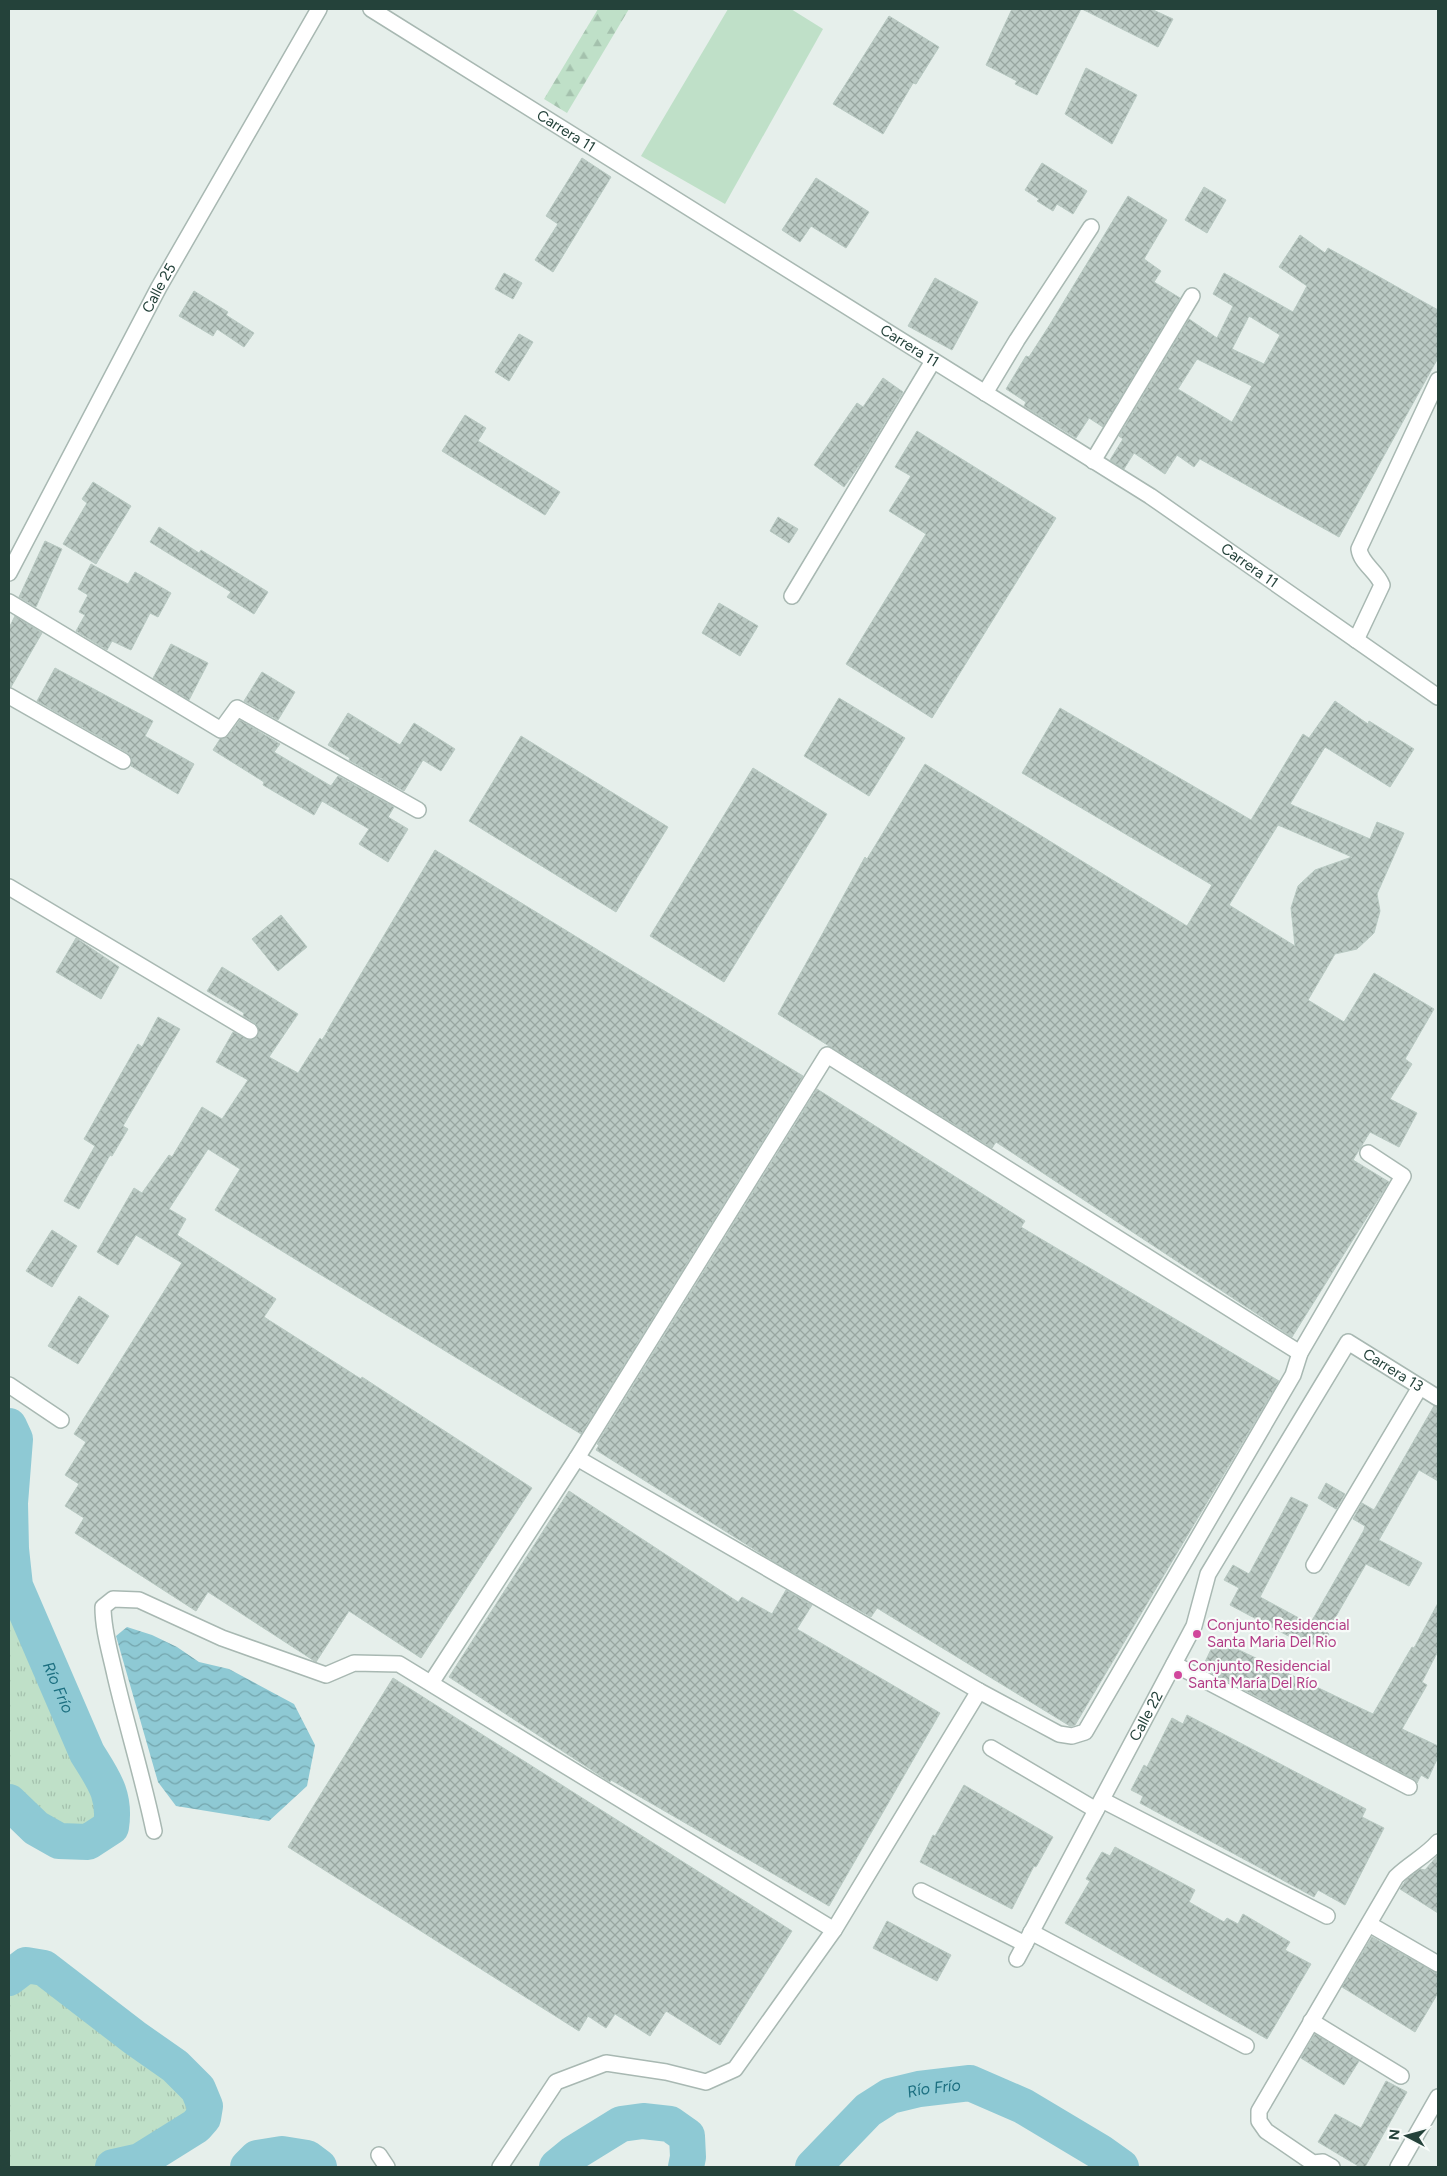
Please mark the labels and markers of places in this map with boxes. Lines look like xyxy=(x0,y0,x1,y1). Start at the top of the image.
place label: Conjunto Residencial Santa Maria Del Rio xyxy=(1207,1616,1350,1651)
marker: Conjunto Residencial Santa Maria Del Rio xyxy=(1191,1628,1203,1640)
place label: Conjunto Residencial Santa María Del Río xyxy=(1188,1657,1331,1692)
marker: Conjunto Residencial Santa María Del Río xyxy=(1172,1669,1184,1681)

